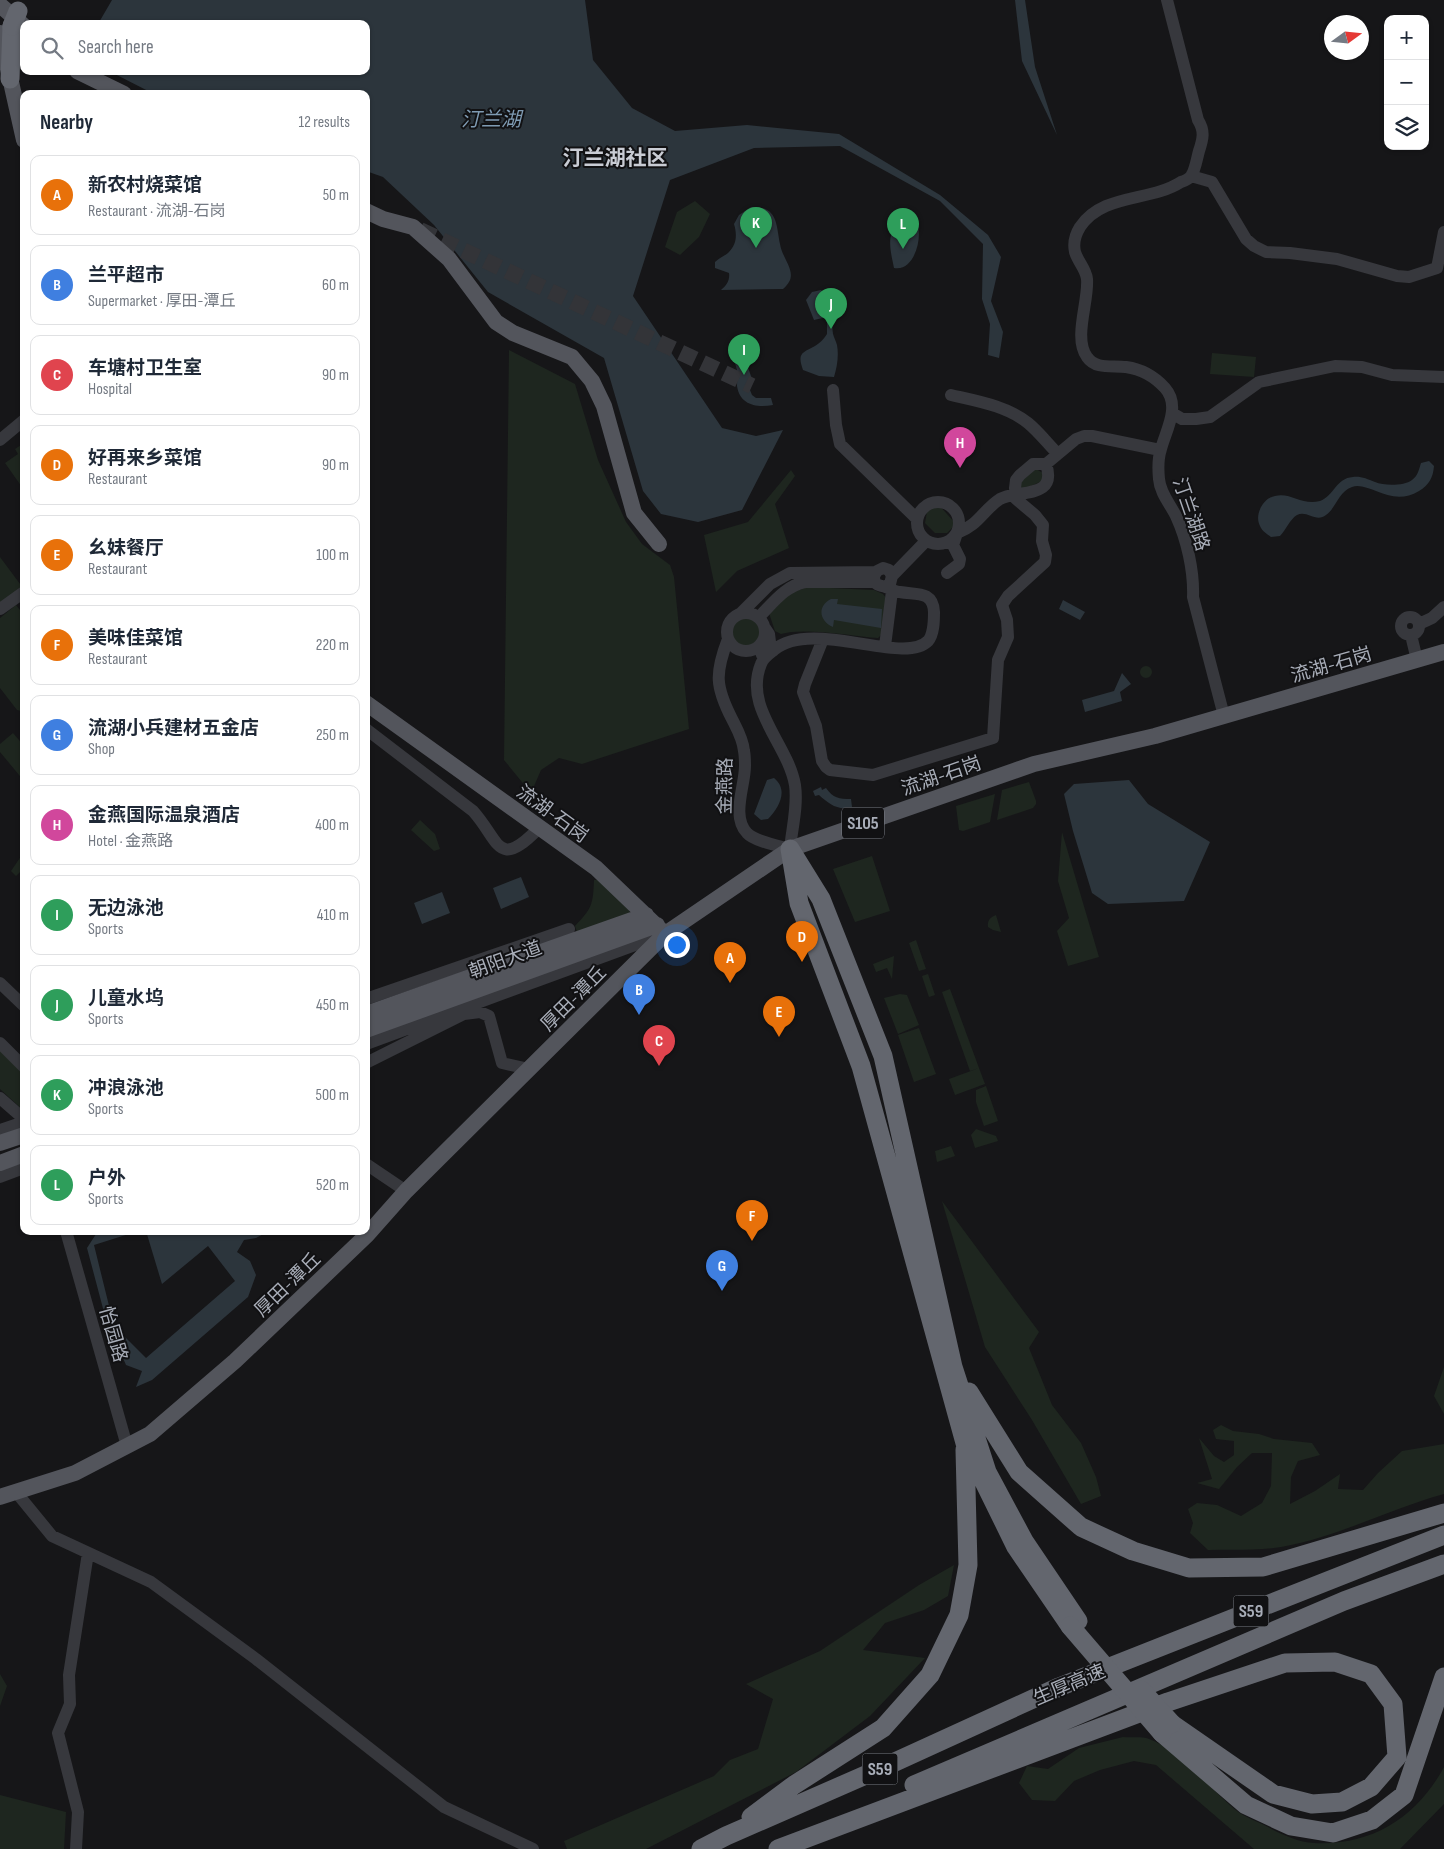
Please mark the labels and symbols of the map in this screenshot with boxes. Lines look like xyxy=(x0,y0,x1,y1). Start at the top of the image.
north arrow xyxy=(1324,15,1369,60)
water label: 汀兰湖 xyxy=(461,108,524,132)
district label: 汀兰湖社区 xyxy=(563,146,668,171)
pin: K xyxy=(740,207,772,248)
pin: L xyxy=(887,208,919,249)
pin: J xyxy=(815,288,847,329)
pin: I xyxy=(728,334,760,375)
pin: H xyxy=(944,427,976,468)
street label: 汀兰湖路 xyxy=(1167,475,1214,554)
street label: 流湖-石岗 xyxy=(1288,643,1374,688)
street label: 流湖-石岗 xyxy=(899,752,984,801)
street label: 金燕路 xyxy=(714,757,737,815)
street label: 流湖-石岗 xyxy=(512,781,592,848)
road number: S105 xyxy=(842,808,884,838)
pin: D xyxy=(786,921,818,962)
your location xyxy=(664,932,690,958)
street label: 朝阳大道 xyxy=(466,937,545,984)
pin: A xyxy=(714,942,746,983)
street label: 厚田-潭丘 xyxy=(537,962,612,1037)
pin: B xyxy=(623,974,655,1015)
pin: E xyxy=(763,996,795,1037)
pin: C xyxy=(643,1025,675,1066)
pin: F xyxy=(736,1200,768,1241)
street label: 厚田-潭丘 xyxy=(250,1248,326,1322)
pin: G xyxy=(706,1250,738,1291)
street label: 怡园路 xyxy=(94,1304,131,1365)
road number: S59 xyxy=(1234,1595,1268,1626)
street label: 生厚高速 xyxy=(1030,1660,1109,1711)
road number: S59 xyxy=(862,1754,898,1785)

